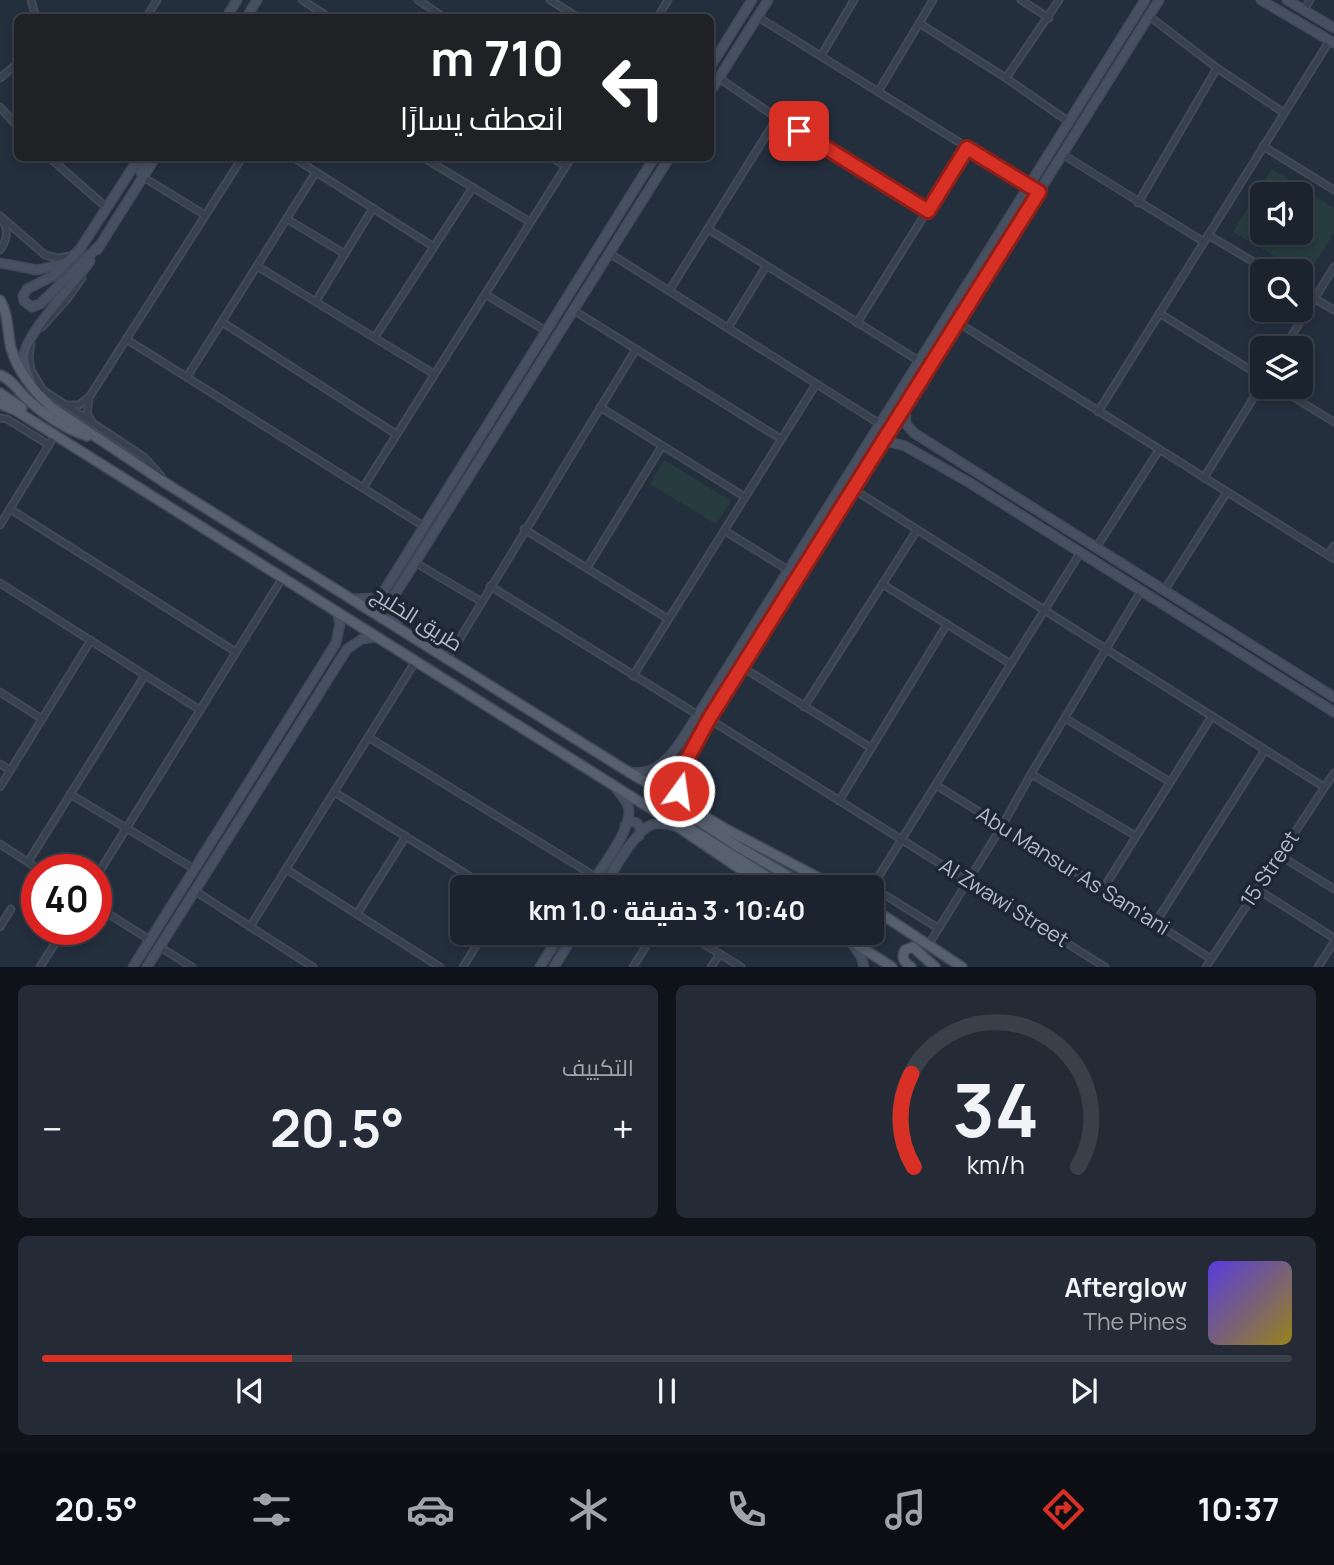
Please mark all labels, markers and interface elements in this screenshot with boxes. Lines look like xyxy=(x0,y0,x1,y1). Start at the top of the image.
text: 710 m xyxy=(430,24,564,91)
icon: left xyxy=(588,42,679,133)
text: انعطف يسارًا xyxy=(400,96,564,140)
pin xyxy=(769,101,829,161)
icon: arrive xyxy=(780,112,818,150)
map controls xyxy=(1250,182,1313,399)
button: sound xyxy=(1250,182,1313,245)
button: search xyxy=(1250,259,1313,322)
button: layers xyxy=(1250,336,1313,399)
street label: طريق الخليج xyxy=(366,579,468,658)
position arrow xyxy=(642,754,716,828)
street label: Abu Mansur As Sam'ani xyxy=(972,799,1175,941)
street label: 15 Street xyxy=(1233,825,1305,912)
street label: Al Zwawi Street xyxy=(934,851,1075,953)
speed limit sign: 40 xyxy=(21,854,112,945)
text: 10:40 · 3 دقيقة · 1.0 km xyxy=(529,892,805,928)
text: التكييف xyxy=(562,1051,634,1083)
text: 34 xyxy=(953,1060,1039,1160)
text: 20.5° xyxy=(270,1092,405,1163)
text: − xyxy=(42,1102,63,1154)
text: + xyxy=(612,1102,634,1154)
text: km/h xyxy=(967,1147,1025,1182)
text: Afterglow xyxy=(1065,1269,1187,1305)
text: The Pines xyxy=(1083,1305,1187,1337)
icon: previous xyxy=(231,1372,269,1410)
icon: pause xyxy=(648,1372,686,1410)
icon: next xyxy=(1065,1372,1103,1410)
icon: filters xyxy=(247,1485,296,1534)
icon: car xyxy=(406,1485,455,1534)
icon: climate xyxy=(564,1485,613,1534)
icon: phone xyxy=(722,1485,771,1534)
icon: music xyxy=(881,1485,930,1534)
icon: directions xyxy=(1039,1485,1088,1534)
text: 20.5° xyxy=(55,1487,138,1531)
text: 10:37 xyxy=(1198,1487,1279,1531)

